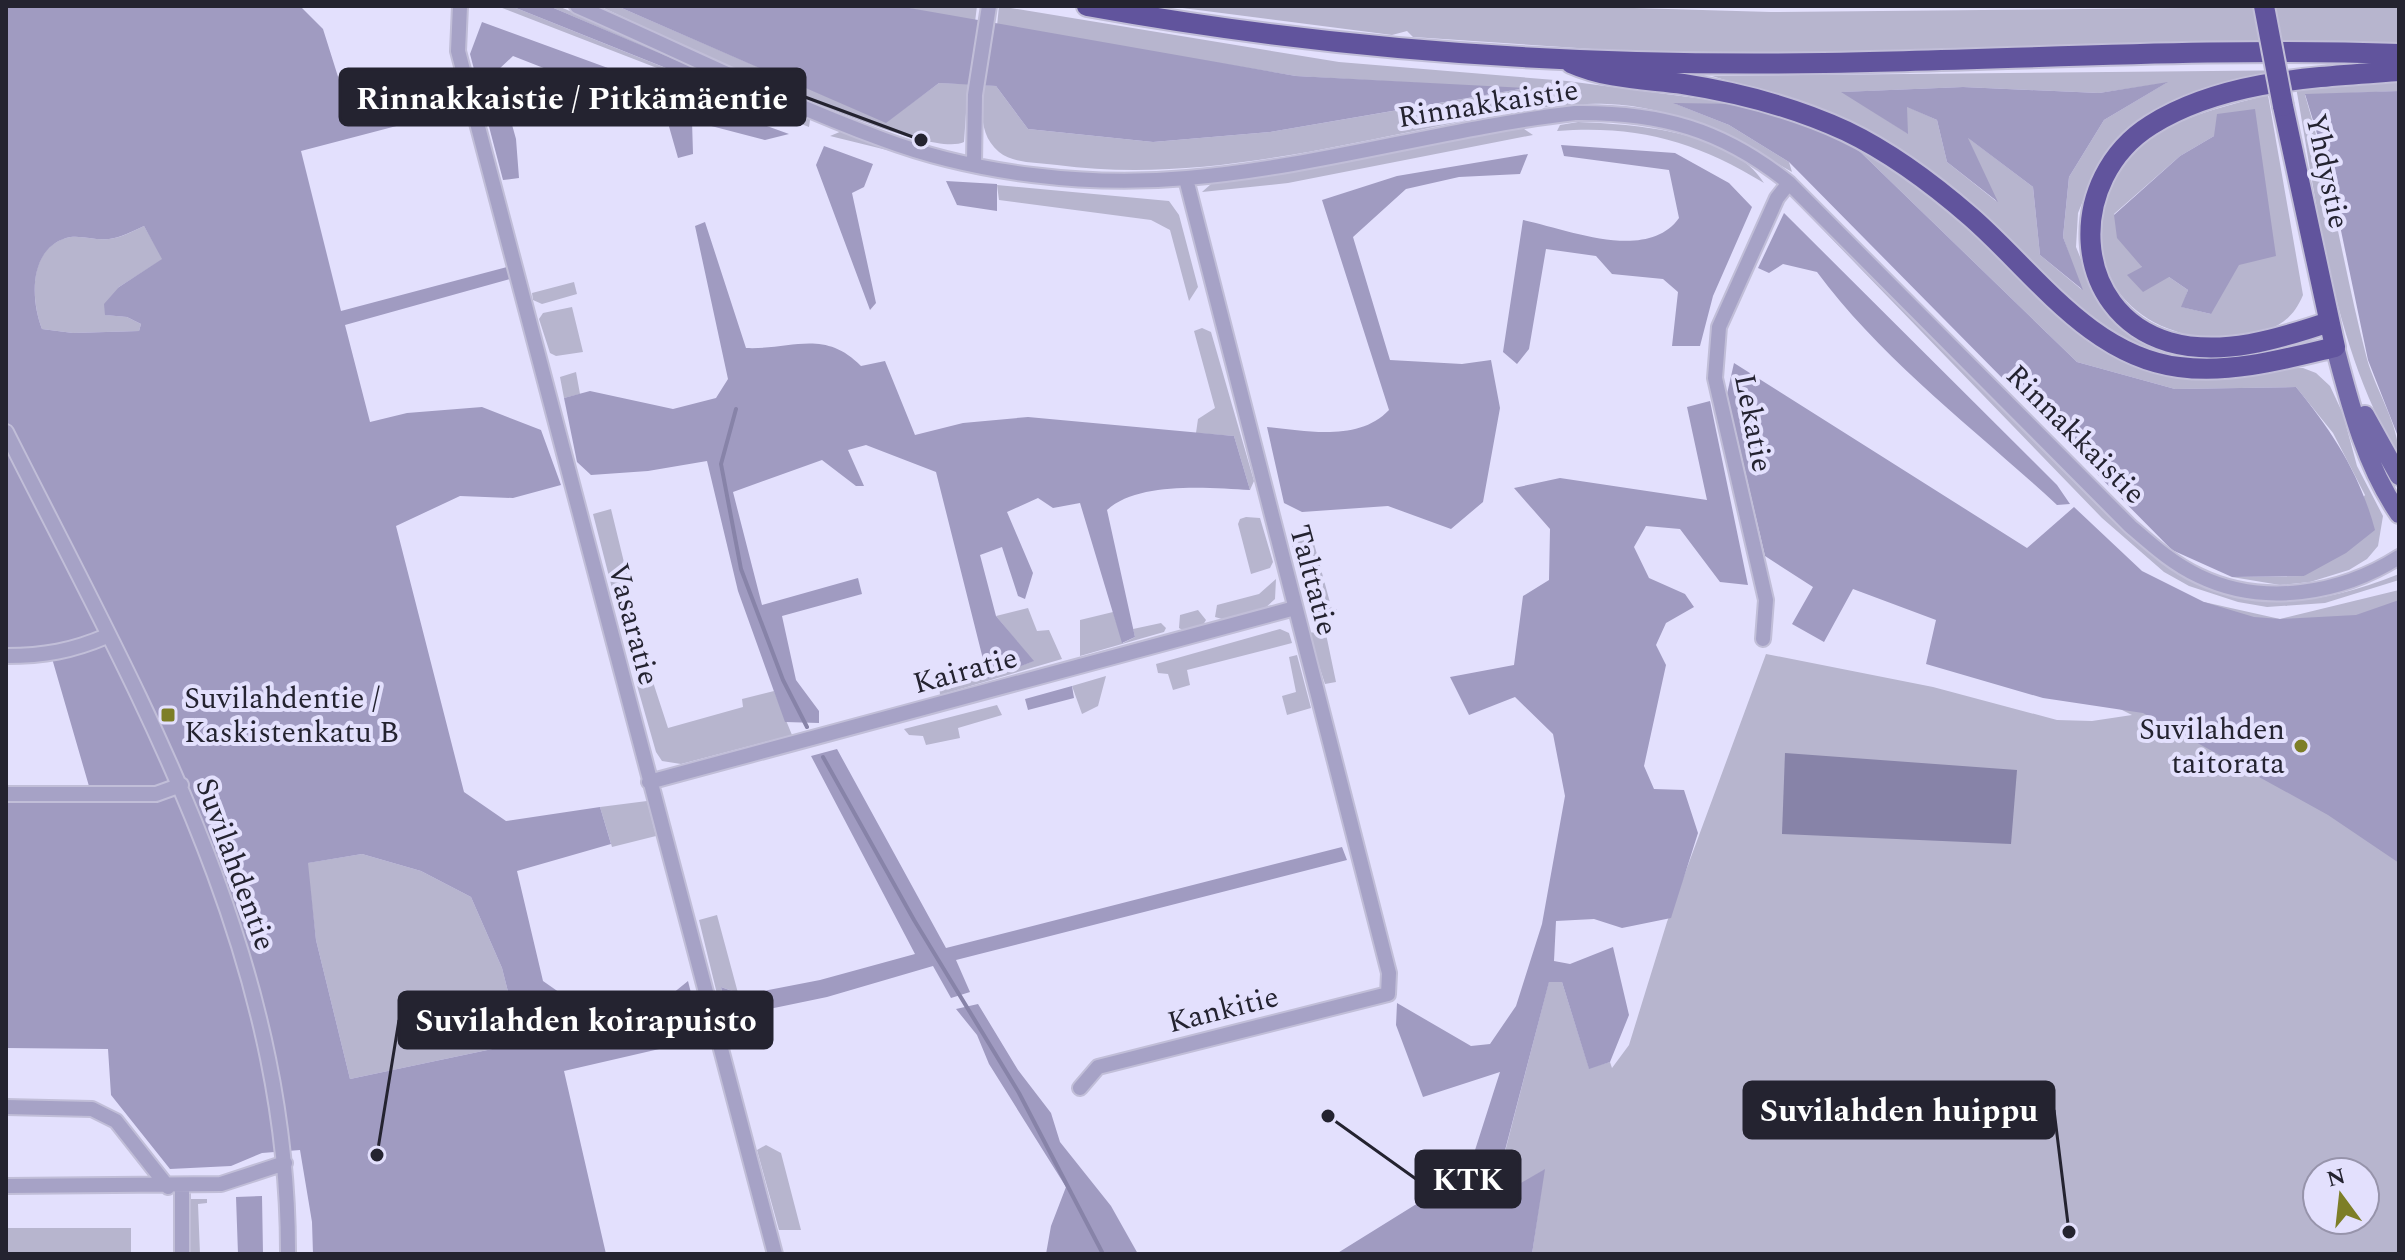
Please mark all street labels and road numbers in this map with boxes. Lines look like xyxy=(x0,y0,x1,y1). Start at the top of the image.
street label: Rinnakkaistie xyxy=(1394,67,1582,141)
street label: Yhdystie xyxy=(2292,109,2362,233)
street label: Rinnakkaistie xyxy=(1995,354,2156,515)
street label: Lekatie xyxy=(1721,370,1785,476)
street label: Talttatie xyxy=(1276,520,1350,641)
street label: Vasaratie xyxy=(595,558,671,690)
street label: Kairatie xyxy=(908,635,1023,707)
street label: Suvilahdentie xyxy=(183,772,288,957)
street label: Kankitie xyxy=(1163,974,1284,1046)

